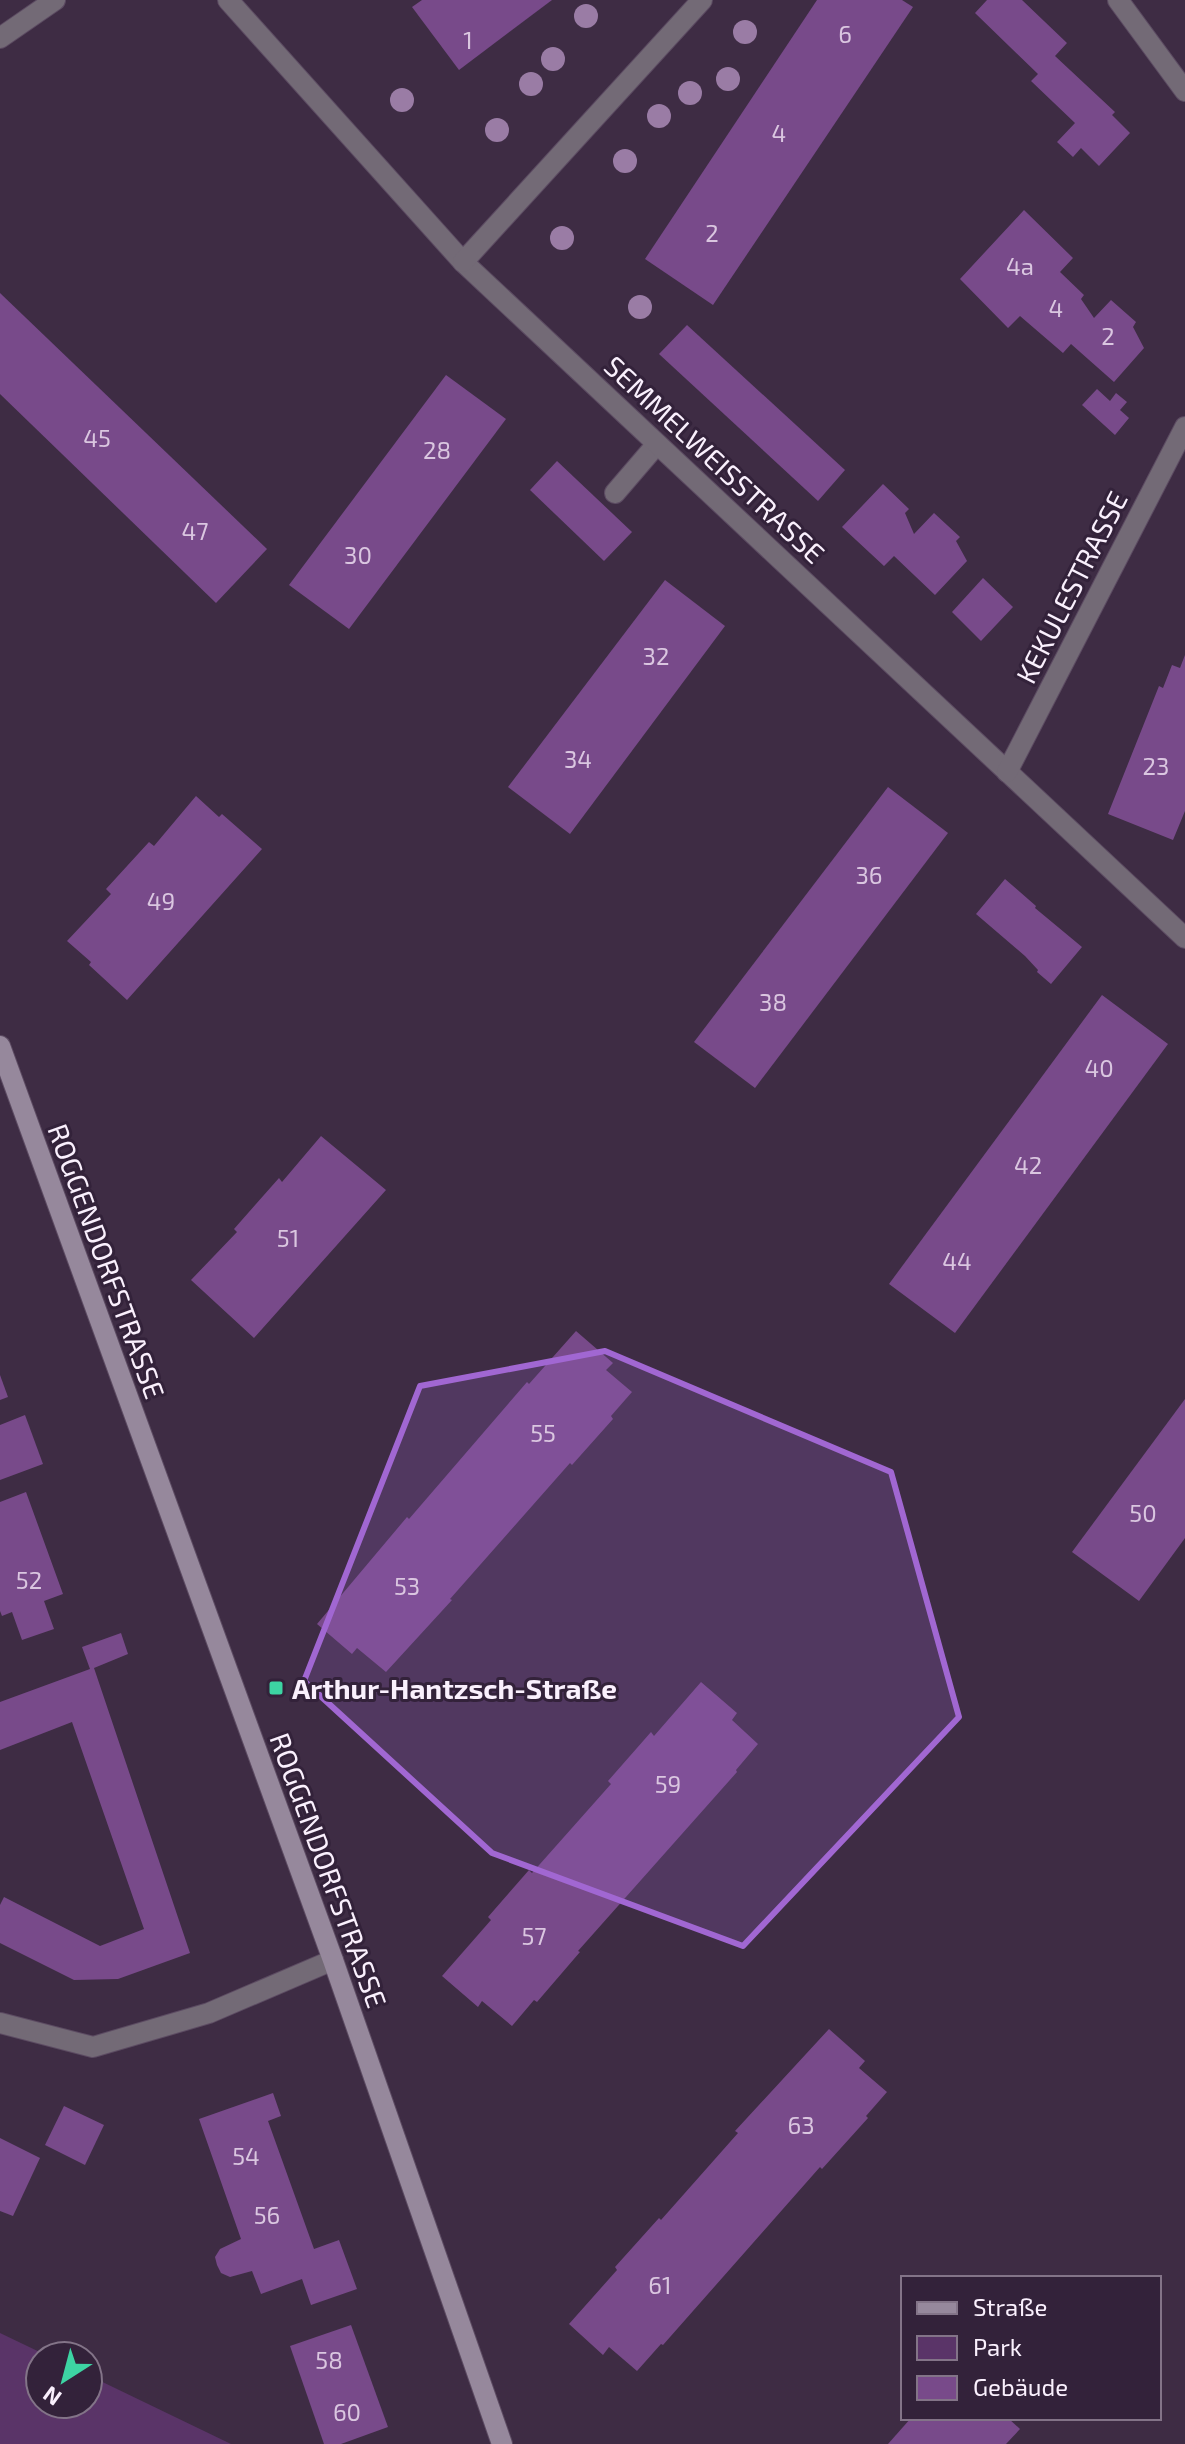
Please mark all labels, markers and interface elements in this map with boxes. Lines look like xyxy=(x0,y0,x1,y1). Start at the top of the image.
house number: 6 xyxy=(838,19,852,48)
house number: 1 xyxy=(463,25,473,54)
house number: 4 xyxy=(772,118,786,147)
house number: 2 xyxy=(705,218,719,247)
house number: 4a xyxy=(1006,251,1034,280)
house number: 4 xyxy=(1049,293,1063,322)
house number: 2 xyxy=(1101,321,1115,350)
street label: SEMMELWEISSTRASSE xyxy=(598,348,832,570)
house number: 45 xyxy=(83,423,111,452)
house number: 28 xyxy=(423,435,451,464)
street label: KEKULESTRASSE xyxy=(1008,485,1134,689)
house number: 47 xyxy=(181,516,209,545)
house number: 30 xyxy=(344,540,372,569)
house number: 32 xyxy=(643,641,669,670)
house number: 34 xyxy=(564,744,592,773)
house number: 23 xyxy=(1143,751,1169,780)
house number: 36 xyxy=(855,860,883,889)
house number: 49 xyxy=(147,886,175,915)
house number: 38 xyxy=(759,987,787,1016)
house number: 40 xyxy=(1084,1053,1114,1082)
street label: ROGGENDORFSTRASSE xyxy=(41,1119,173,1403)
house number: 42 xyxy=(1014,1150,1042,1179)
house number: 51 xyxy=(277,1223,299,1252)
house number: 44 xyxy=(942,1246,972,1275)
house number: 55 xyxy=(530,1418,556,1447)
house number: 50 xyxy=(1129,1498,1157,1527)
house number: 52 xyxy=(16,1565,42,1594)
house number: 53 xyxy=(394,1571,420,1600)
place label: Arthur-Hantzsch-Straße xyxy=(292,1671,617,1705)
marker: Arthur-Hantzsch-Straße xyxy=(267,1679,285,1697)
street label: ROGGENDORFSTRASSE xyxy=(263,1728,395,2012)
house number: 59 xyxy=(655,1769,681,1798)
house number: 57 xyxy=(521,1921,547,1950)
house number: 63 xyxy=(787,2110,815,2139)
house number: 54 xyxy=(232,2141,260,2170)
house number: 56 xyxy=(254,2200,280,2229)
house number: 61 xyxy=(648,2270,672,2299)
legend xyxy=(901,2276,1161,2420)
text: Straße xyxy=(973,2292,1047,2321)
text: Park xyxy=(973,2332,1022,2361)
north arrow xyxy=(24,2340,104,2420)
house number: 58 xyxy=(315,2345,343,2374)
text: Gebäude xyxy=(973,2372,1068,2401)
text: N xyxy=(38,2382,66,2412)
house number: 60 xyxy=(333,2397,361,2426)

